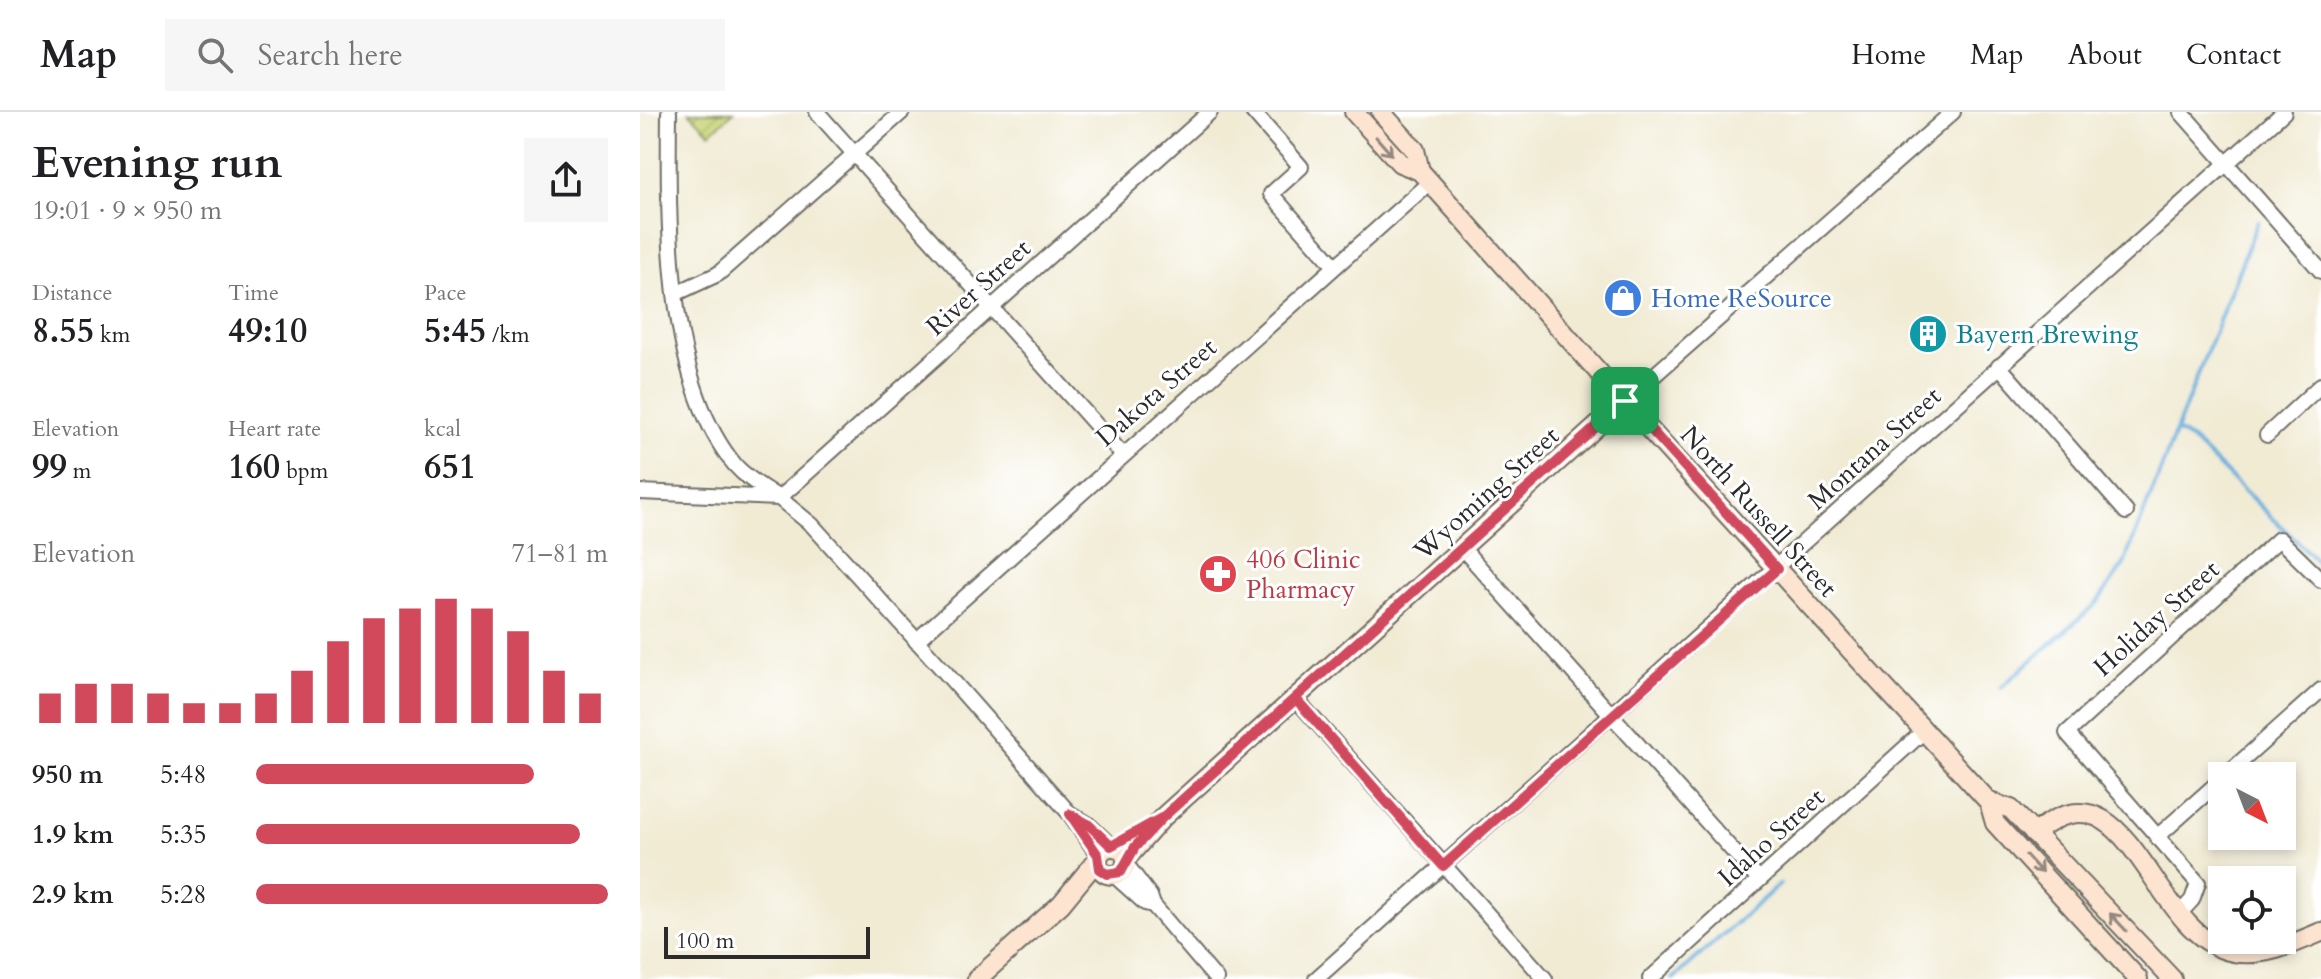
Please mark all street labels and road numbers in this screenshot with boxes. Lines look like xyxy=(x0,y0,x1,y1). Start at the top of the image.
street label: River Street xyxy=(919,231,1038,344)
street label: Dakota Street xyxy=(1089,330,1224,455)
street label: Montana Street xyxy=(1800,379,1949,518)
street label: North Russell Street xyxy=(1672,418,1845,605)
street label: Wyoming Street xyxy=(1405,419,1567,569)
street label: Holiday Street xyxy=(2086,552,2227,684)
street label: Idaho Street xyxy=(1711,780,1832,894)

